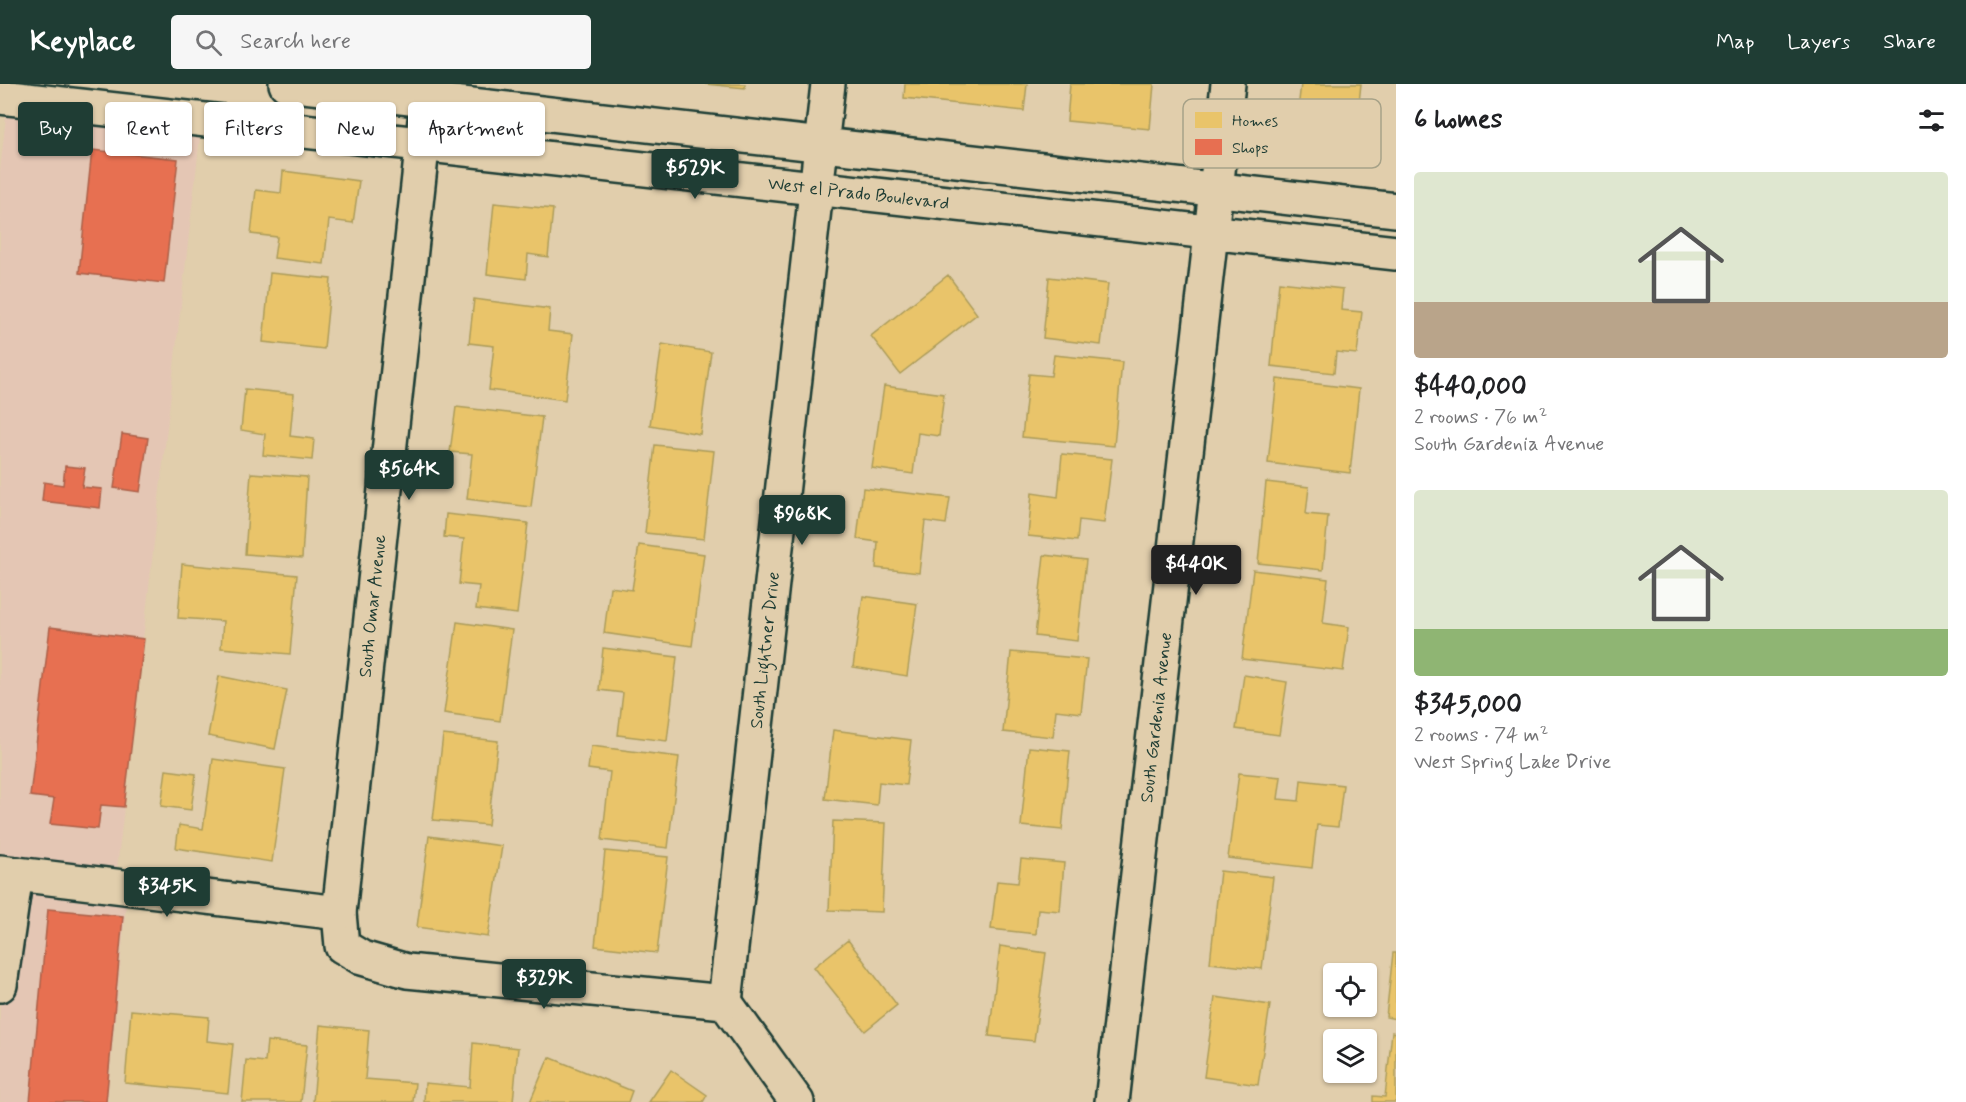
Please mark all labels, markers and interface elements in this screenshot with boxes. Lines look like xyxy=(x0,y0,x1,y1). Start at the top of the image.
search box xyxy=(171,15,591,69)
text: Keyplace xyxy=(30,24,135,61)
icon: search xyxy=(192,26,225,59)
text: Search here xyxy=(240,28,351,56)
text: Map xyxy=(1716,28,1754,56)
text: Layers xyxy=(1787,28,1850,56)
text: Share xyxy=(1883,28,1936,56)
legend xyxy=(1183,99,1381,168)
chip: Buy xyxy=(18,102,93,156)
chip: Rent xyxy=(105,102,192,156)
chip: Filters xyxy=(204,102,304,156)
chip: New xyxy=(316,102,396,156)
chip: Apartment xyxy=(408,102,545,156)
text: 6 homes xyxy=(1414,103,1502,137)
icon: filters xyxy=(1915,104,1948,137)
text: Homes xyxy=(1232,111,1278,132)
text: Shops xyxy=(1232,138,1269,159)
pin: $529K xyxy=(653,149,737,200)
text: $529K xyxy=(666,155,724,182)
street label: West el Prado Boulevard xyxy=(767,172,951,216)
icon: home xyxy=(1627,211,1735,319)
text: $440,000 xyxy=(1414,370,1527,404)
text: 2 rooms · 76 m² xyxy=(1414,404,1547,431)
text: South Gardenia Avenue xyxy=(1414,431,1604,458)
pin: $564K xyxy=(367,450,451,501)
text: $564K xyxy=(379,456,439,483)
pin: $968K xyxy=(760,495,844,546)
text: $968K xyxy=(773,501,831,528)
icon: home xyxy=(1627,529,1735,637)
street label: South Omar Avenue xyxy=(354,534,392,679)
pin: $440K xyxy=(1154,545,1238,596)
text: $440K xyxy=(1165,551,1227,578)
street label: South Lightner Drive xyxy=(745,571,786,730)
street label: South Gardenia Avenue xyxy=(1135,631,1178,804)
text: $345,000 xyxy=(1414,688,1522,722)
text: 2 rooms · 74 m² xyxy=(1414,722,1548,749)
text: West Spring Lake Drive xyxy=(1414,749,1611,776)
pin: $345K xyxy=(125,867,209,918)
text: $345K xyxy=(138,873,196,900)
pin: $329K xyxy=(502,959,586,1010)
map controls xyxy=(1323,963,1377,1083)
button: locate xyxy=(1323,963,1377,1017)
text: $329K xyxy=(516,965,572,992)
button: layers xyxy=(1323,1029,1377,1083)

